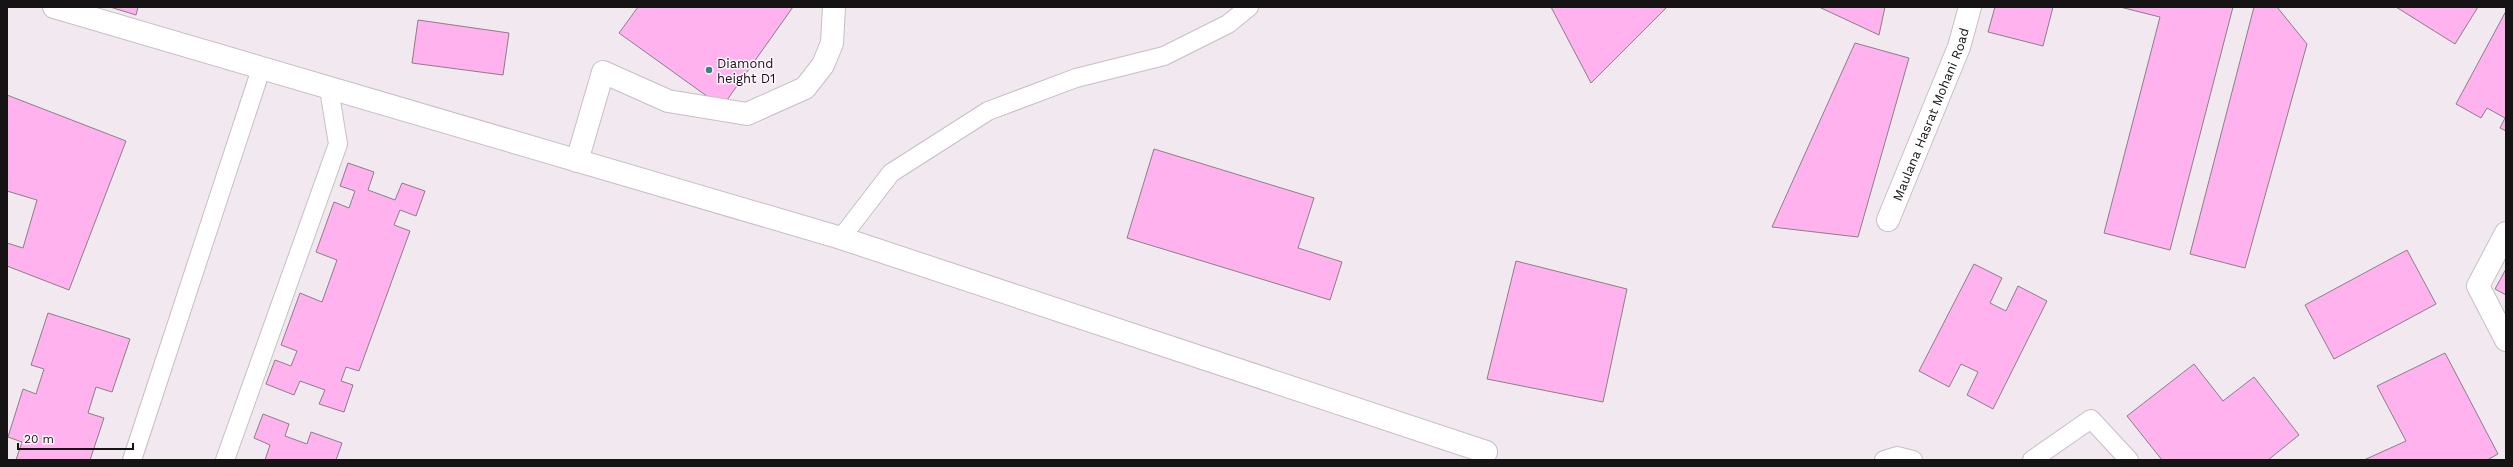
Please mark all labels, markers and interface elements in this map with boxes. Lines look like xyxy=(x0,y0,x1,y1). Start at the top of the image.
street label: Maulana Hasrat Mohani Road xyxy=(1890,26,1972,203)
place label: Diamond height D1 xyxy=(717,56,775,86)
marker: Diamond height D1 xyxy=(704,65,714,75)
scale bar xyxy=(18,425,133,451)
text: 20 m xyxy=(24,432,54,446)

